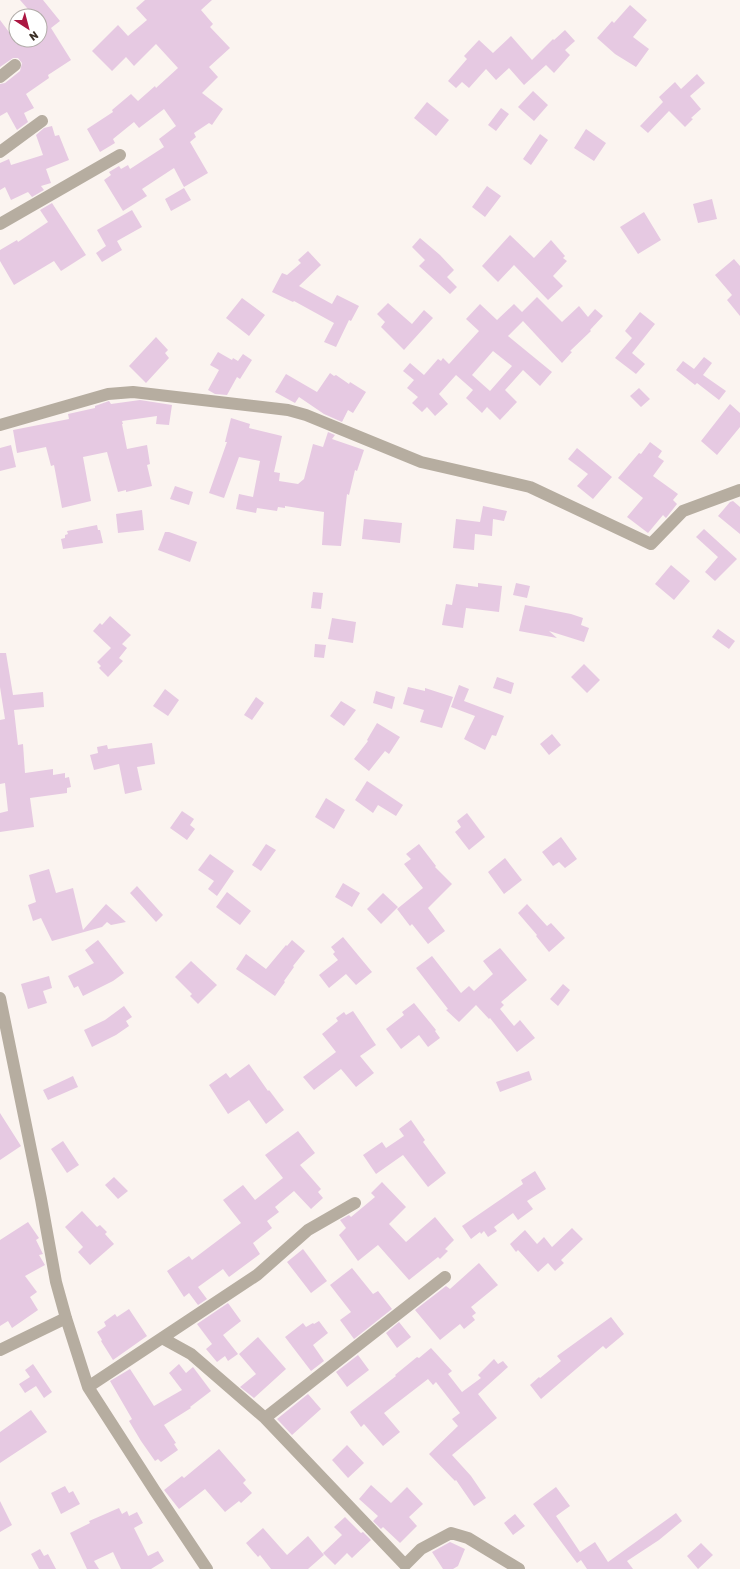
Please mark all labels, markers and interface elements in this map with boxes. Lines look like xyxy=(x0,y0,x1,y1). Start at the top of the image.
north arrow xyxy=(8,8,48,48)
text: N xyxy=(26,28,41,43)

